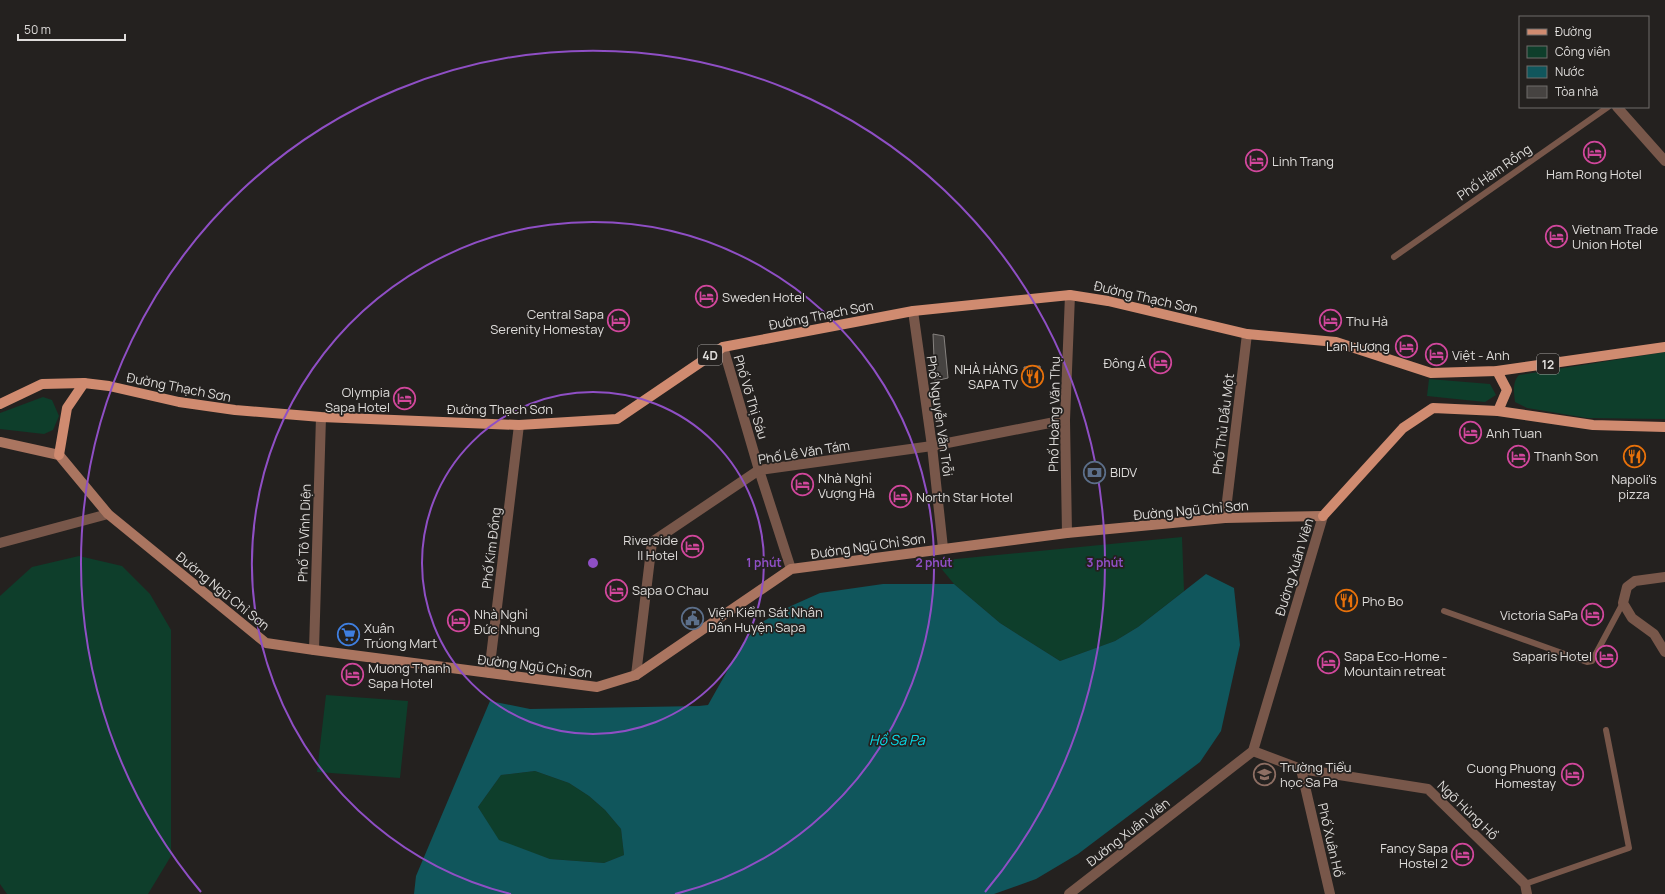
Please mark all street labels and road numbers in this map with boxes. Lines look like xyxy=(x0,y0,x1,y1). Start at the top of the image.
street label: Phố Hàm Rồng xyxy=(1453,140,1535,204)
street label: Đường Thạch Sơn xyxy=(1092,276,1200,318)
street label: Đường Thạch Sơn xyxy=(767,296,875,334)
road number: 4D xyxy=(698,345,722,365)
street label: Phố Võ Thị Sáu xyxy=(730,353,772,441)
street label: Phố Nguyễn Văn Trỗi xyxy=(923,354,957,478)
road number: 12 xyxy=(1537,354,1559,374)
street label: Phố Hoàng Văn Thụ xyxy=(1044,356,1064,472)
street label: Đường Thạch Sơn xyxy=(125,368,233,406)
street label: Phố Thủ Dầu Một xyxy=(1208,372,1238,476)
street label: Đường Thạch Sơn xyxy=(447,400,553,418)
street label: Phố Lê Văn Tám xyxy=(757,436,851,468)
street label: Phố Tô Vĩnh Diện xyxy=(293,483,315,583)
street label: Đường Ngũ Chỉ Sơn xyxy=(1133,496,1249,524)
street label: Phố Kim Đồng xyxy=(477,506,505,590)
street label: Đường Xuân Viên xyxy=(1271,516,1317,618)
street label: Đường Ngũ Chỉ Sơn xyxy=(810,529,926,563)
street label: Đường Ngũ Chỉ Sơn xyxy=(173,548,273,634)
street label: Đường Ngũ Chỉ Sơn xyxy=(477,650,593,682)
street label: Ngõ Hùng Hồ xyxy=(1434,776,1503,844)
street label: Đường Xuân Viên xyxy=(1083,794,1173,870)
street label: Phố Xuân Hồ xyxy=(1314,801,1348,879)

